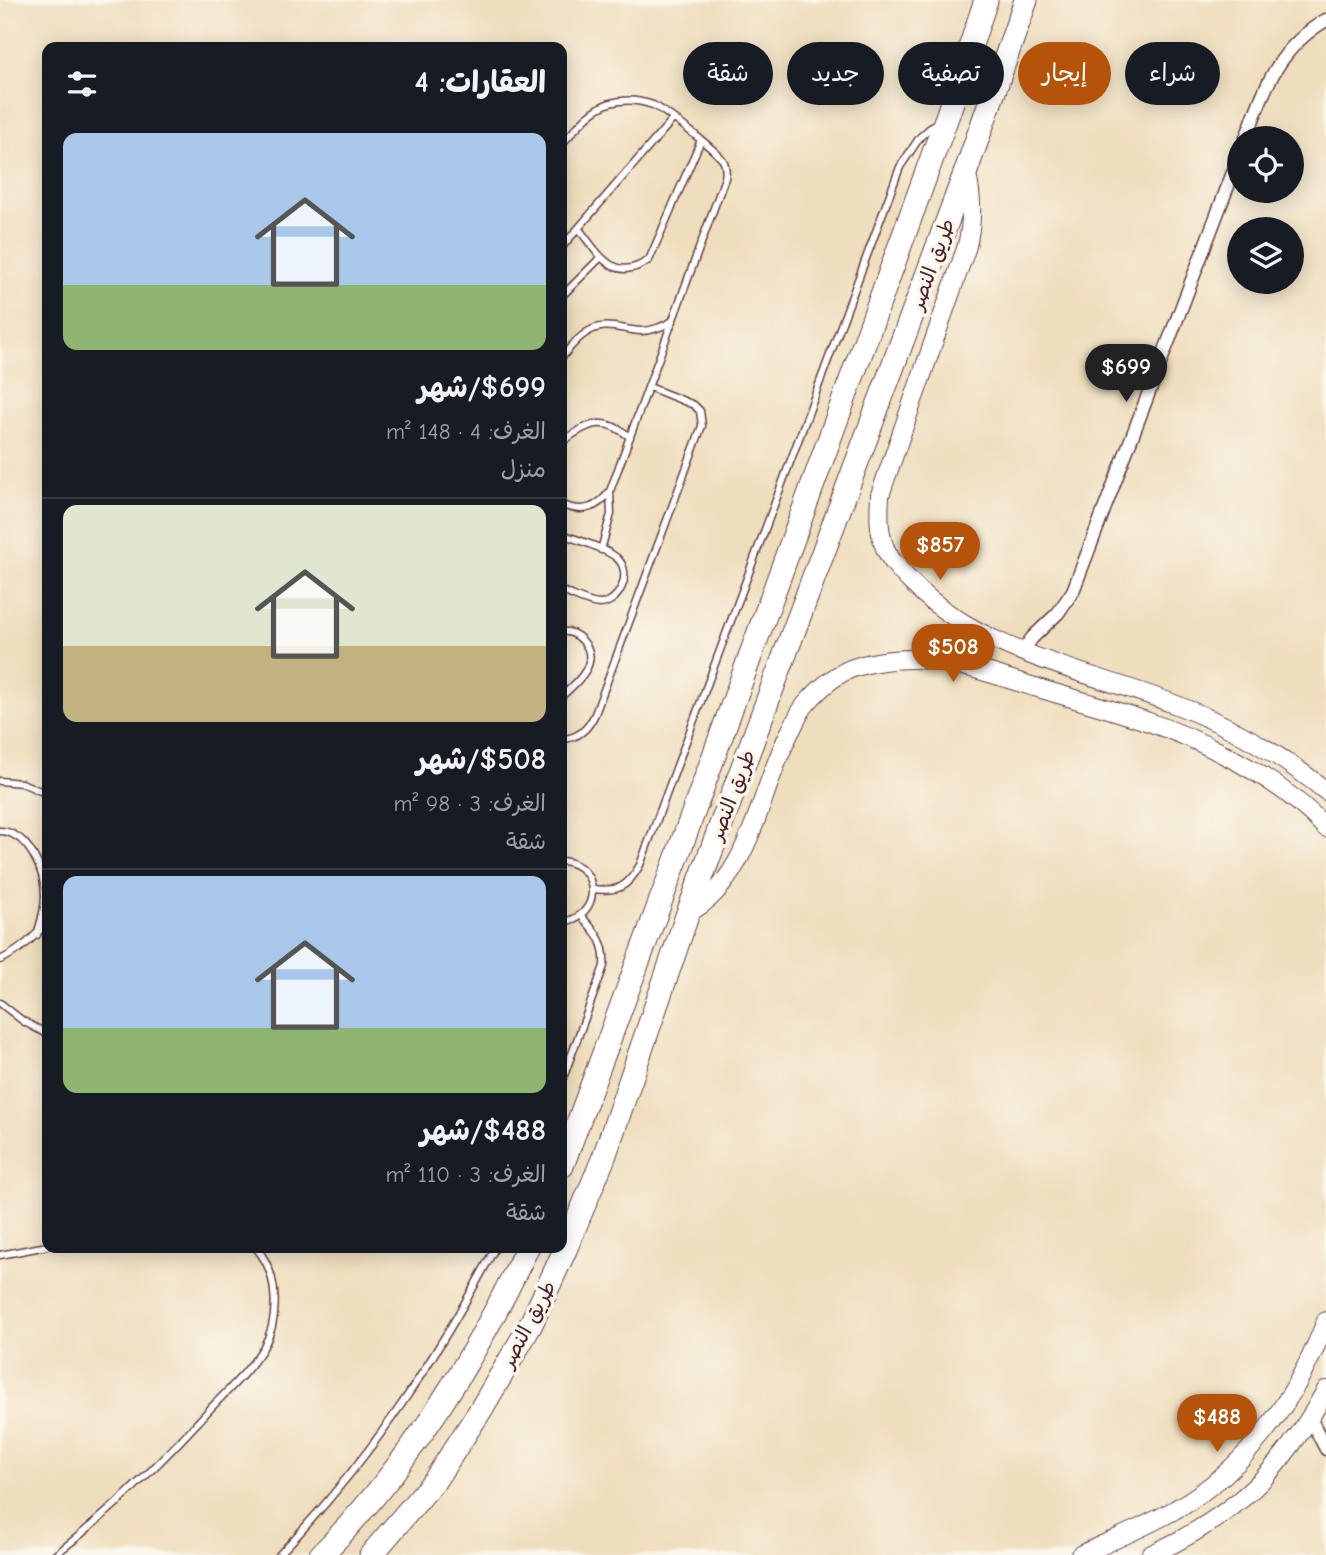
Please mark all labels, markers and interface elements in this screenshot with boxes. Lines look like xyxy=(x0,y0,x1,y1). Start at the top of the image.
chip: شقة xyxy=(683,42,773,105)
chip: جديد xyxy=(787,42,884,105)
chip: تصفية xyxy=(898,42,1004,105)
chip: إيجار xyxy=(1018,42,1111,105)
chip: شراء xyxy=(1125,42,1220,105)
icon: filters xyxy=(63,65,101,103)
text: العقارات: 4 xyxy=(415,65,546,100)
map controls xyxy=(1227,126,1304,294)
button: locate xyxy=(1227,126,1304,203)
icon: home xyxy=(242,179,368,305)
street label: طريق النصر xyxy=(904,215,959,315)
button: layers xyxy=(1227,217,1304,294)
pin: $699 xyxy=(1085,344,1167,404)
text: $699 xyxy=(1101,353,1151,380)
text: $699/شهر xyxy=(418,370,546,405)
text: الغرف: 4 · 148 m² xyxy=(386,418,546,445)
text: منزل xyxy=(501,456,546,483)
pin: $857 xyxy=(899,522,981,582)
text: $857 xyxy=(916,531,964,558)
icon: home xyxy=(242,551,368,677)
pin: $508 xyxy=(912,624,994,684)
text: $508 xyxy=(928,633,979,660)
text: $508/شهر xyxy=(416,742,546,777)
street label: طريق النصر xyxy=(703,746,760,845)
text: الغرف: 3 · 98 m² xyxy=(394,790,546,817)
text: شقة xyxy=(506,828,546,855)
icon: home xyxy=(242,922,368,1048)
text: $488/شهر xyxy=(420,1113,546,1148)
text: الغرف: 3 · 110 m² xyxy=(385,1161,546,1188)
text: شقة xyxy=(506,1199,546,1226)
street label: طريق النصر xyxy=(494,1276,561,1373)
pin: $488 xyxy=(1176,1394,1258,1454)
text: $488 xyxy=(1193,1403,1241,1430)

